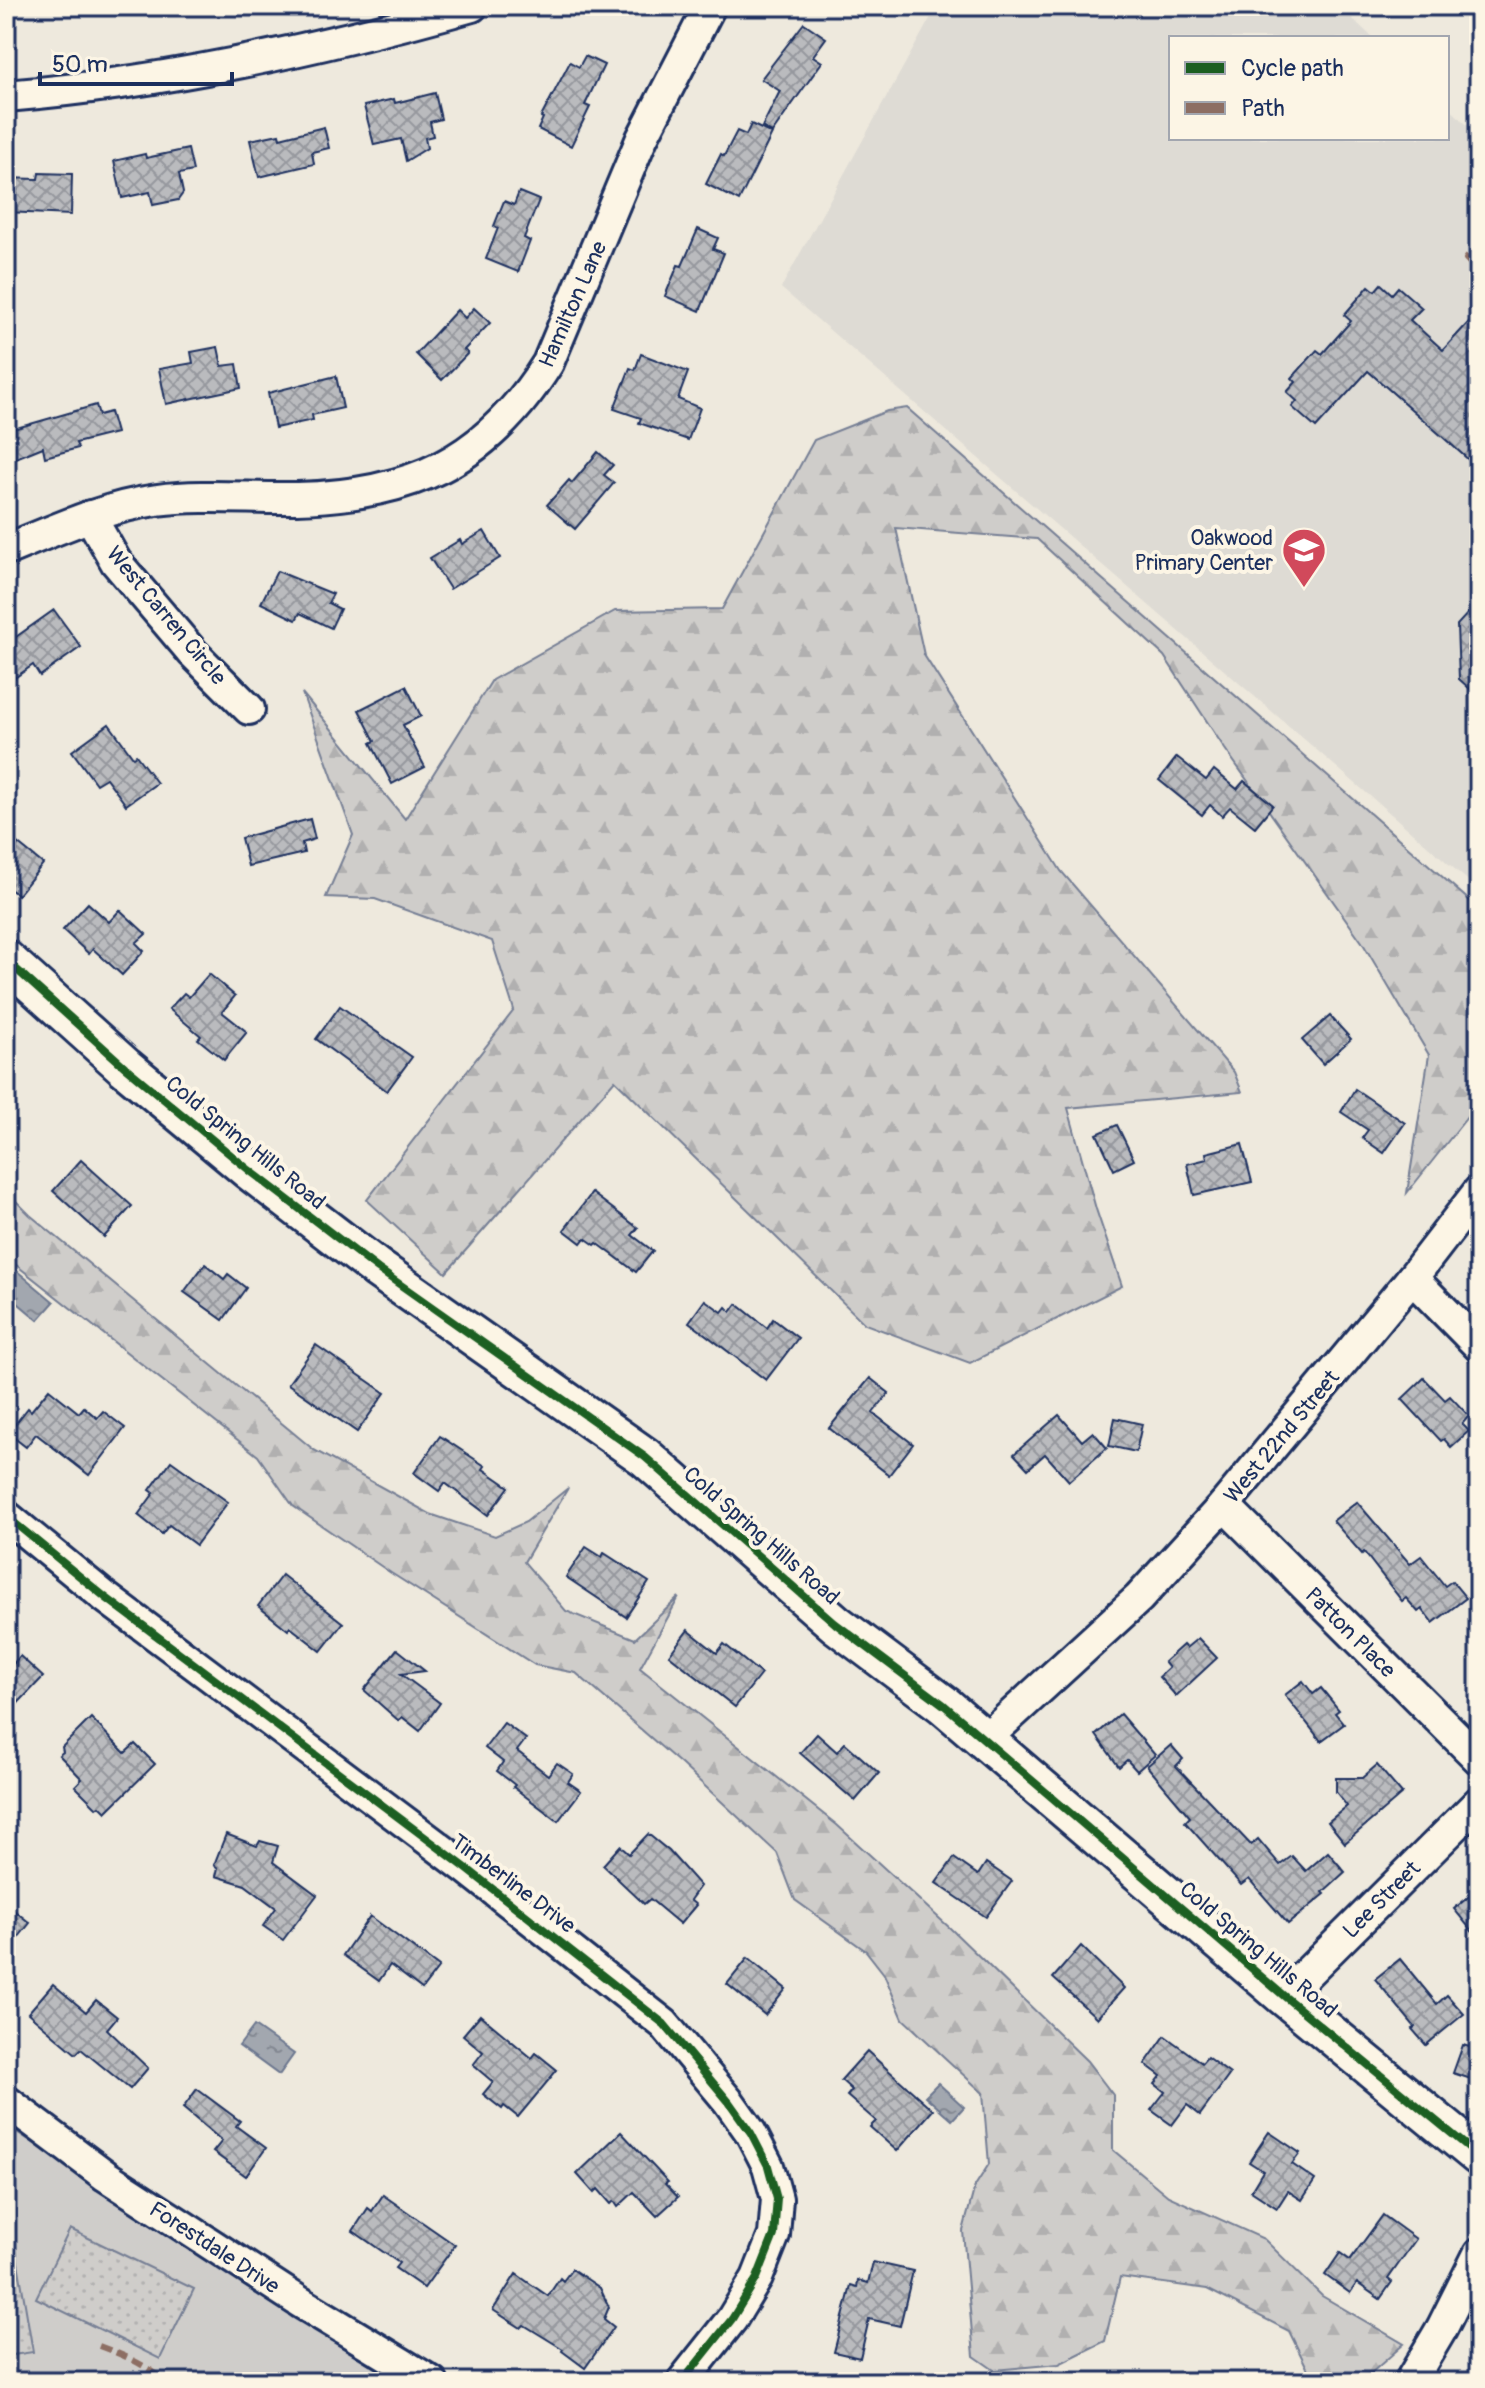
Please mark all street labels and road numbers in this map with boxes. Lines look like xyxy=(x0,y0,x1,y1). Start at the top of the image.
street label: Hamilton Lane xyxy=(533,237,613,372)
street label: West Carren Circle xyxy=(100,541,232,691)
street label: Cold Spring Hills Road xyxy=(160,1070,331,1216)
street label: West 22nd Street xyxy=(1218,1364,1346,1509)
street label: Cold Spring Hills Road xyxy=(678,1460,845,1611)
street label: Patton Place xyxy=(1299,1581,1402,1684)
street label: Timberline Drive xyxy=(446,1828,581,1940)
street label: Lee Street xyxy=(1337,1855,1427,1944)
street label: Cold Spring Hills Road xyxy=(1174,1875,1343,2024)
street label: Forestdale Drive xyxy=(144,2195,285,2300)

